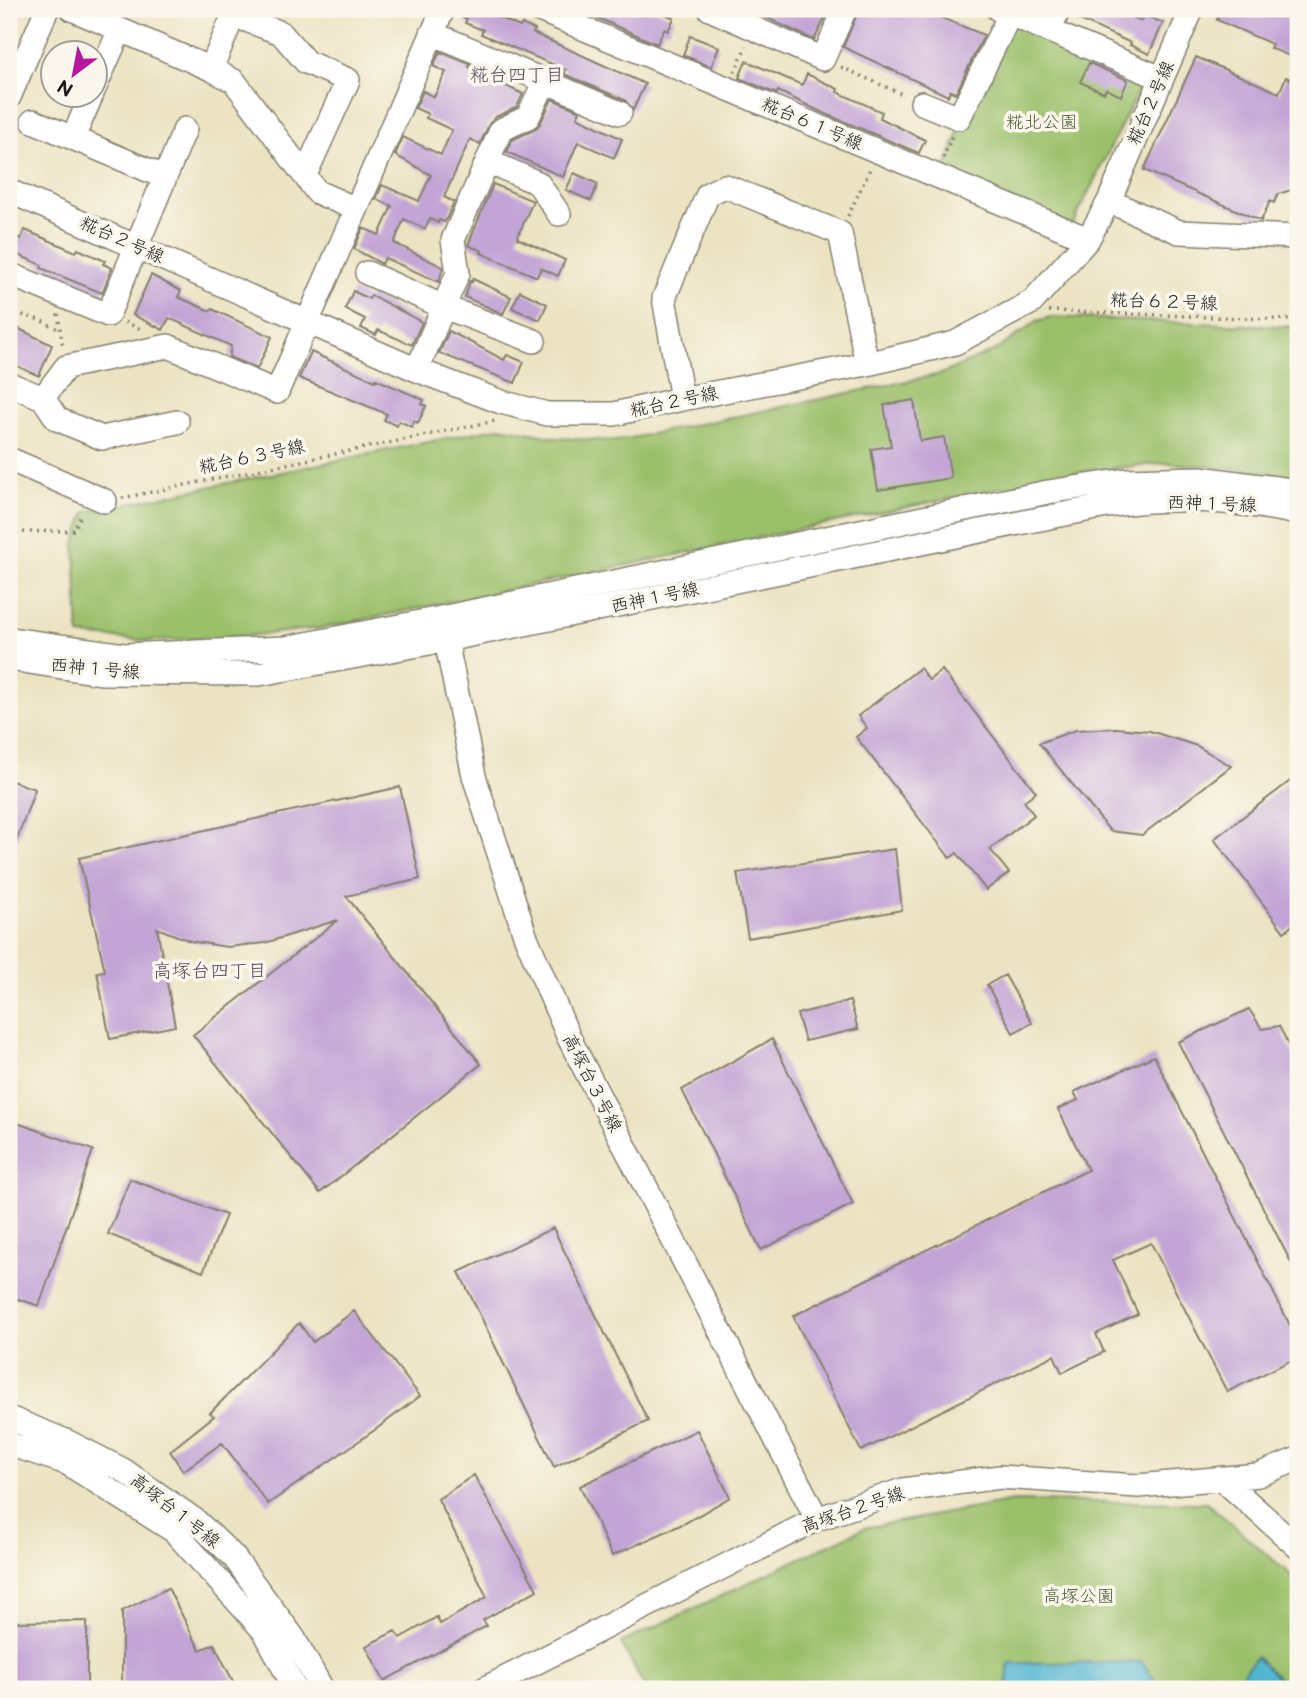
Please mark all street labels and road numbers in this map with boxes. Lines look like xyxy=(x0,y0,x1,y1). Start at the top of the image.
street label: 糀台２号線 xyxy=(1123,58,1179,148)
street label: 糀台６１号線 xyxy=(758,93,866,155)
street label: 糀台２号線 xyxy=(77,212,167,268)
street label: 糀台６２号線 xyxy=(1110,290,1218,314)
street label: 糀台２号線 xyxy=(628,382,720,422)
street label: 糀台６３号線 xyxy=(197,436,307,478)
street label: 西神１号線 xyxy=(1167,492,1257,516)
street label: 西神１号線 xyxy=(609,578,701,618)
street label: 西神１号線 xyxy=(49,655,141,683)
street label: 高塚台３号線 xyxy=(558,1030,626,1136)
street label: 高塚台１号線 xyxy=(126,1469,224,1553)
street label: 高塚台２号線 xyxy=(799,1482,907,1538)

